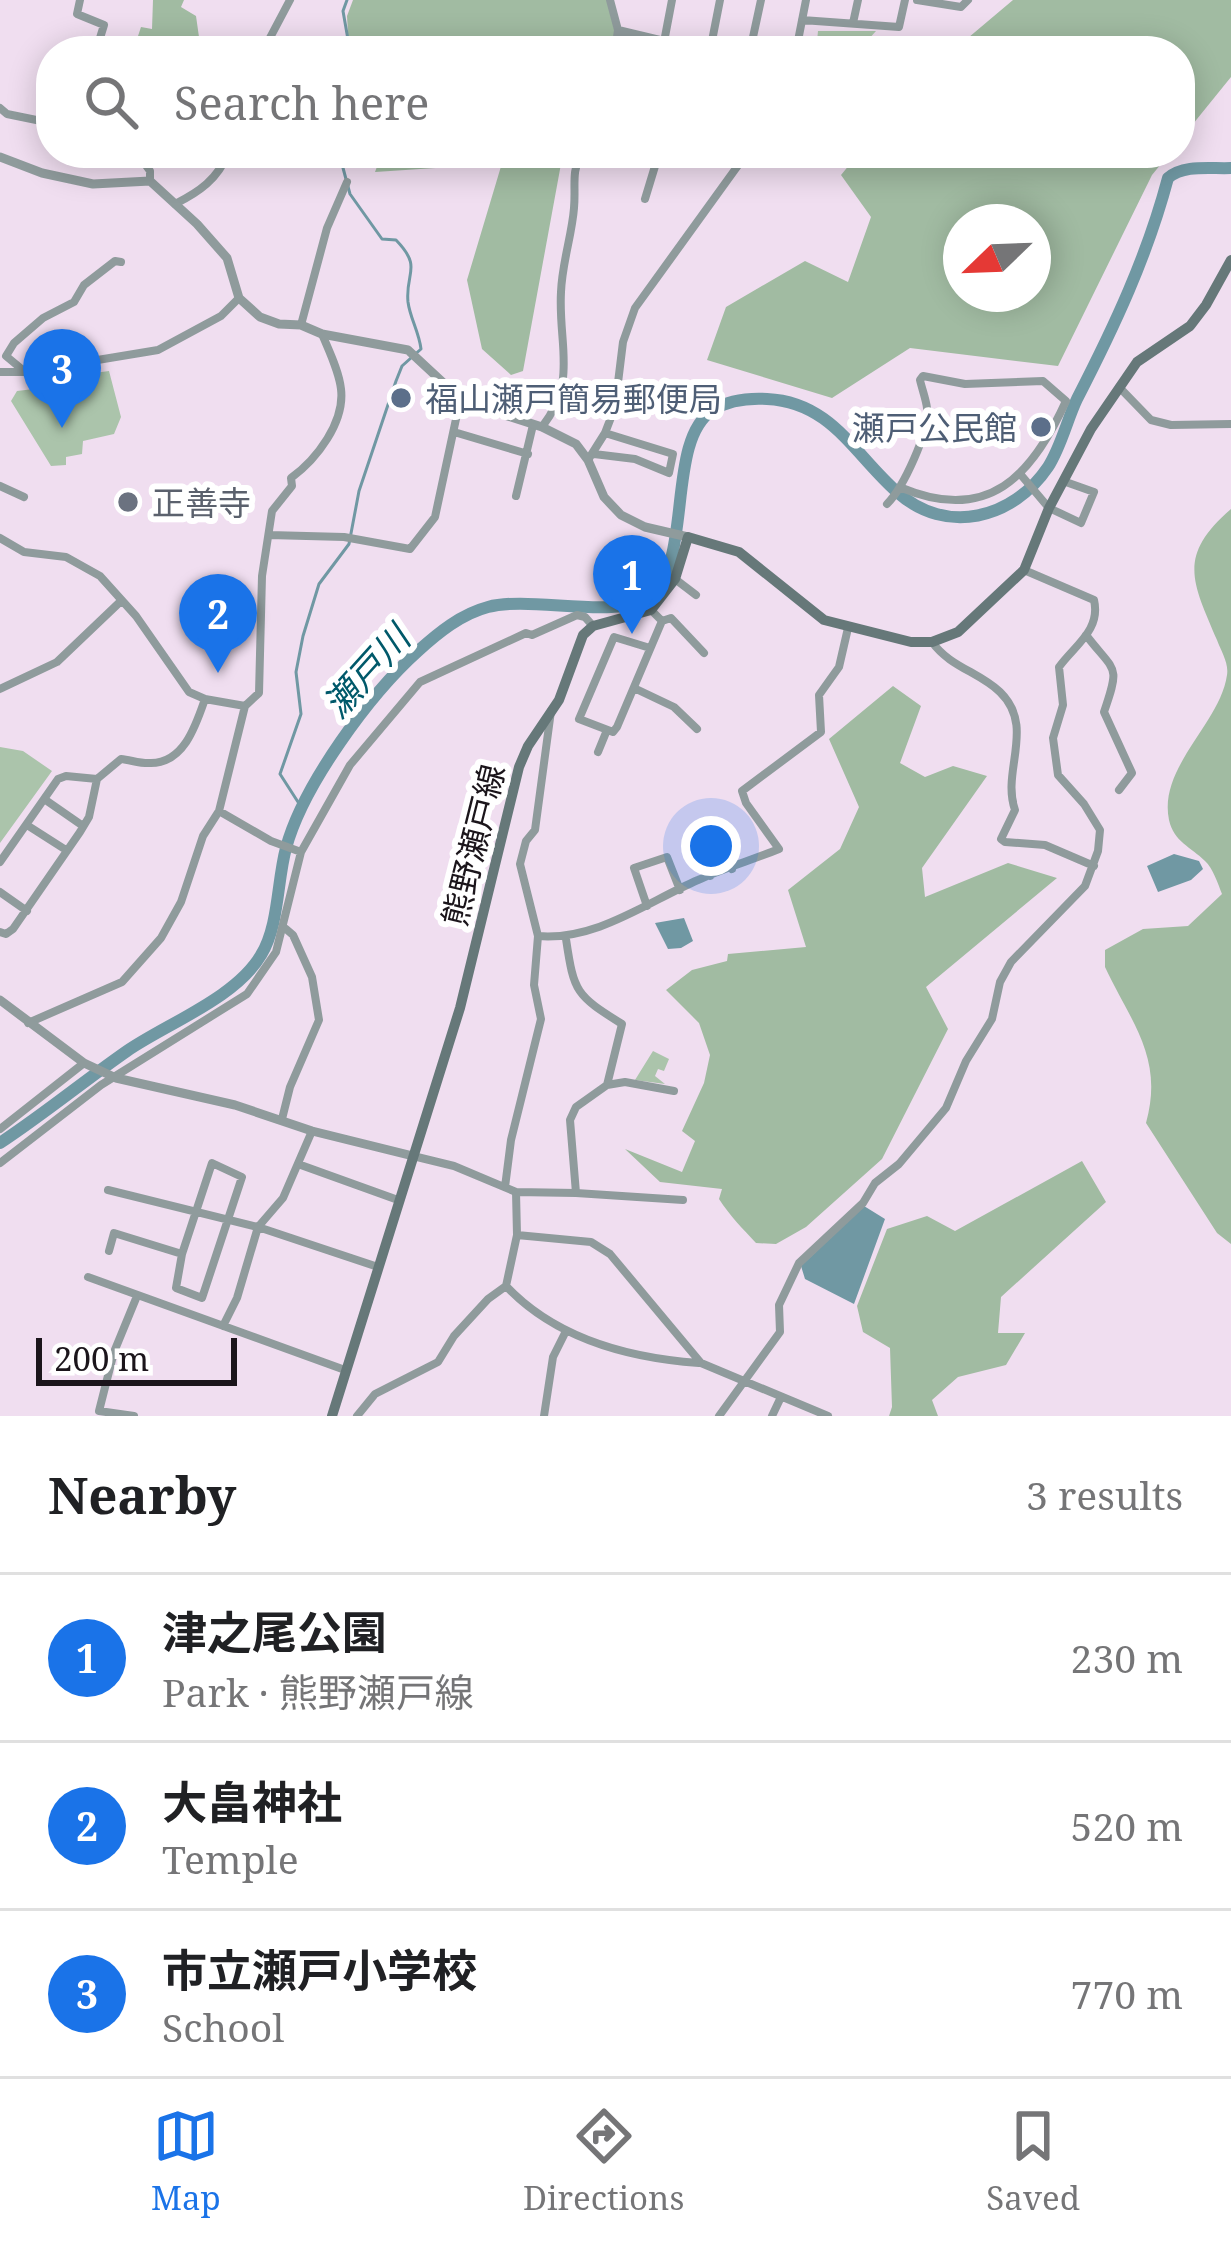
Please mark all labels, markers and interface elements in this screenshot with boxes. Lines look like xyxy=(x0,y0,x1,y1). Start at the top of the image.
search box xyxy=(36,36,1195,168)
icon: search xyxy=(78,69,144,135)
text: Search here xyxy=(174,72,429,133)
north arrow xyxy=(943,204,1051,312)
pin: 3 xyxy=(23,329,101,428)
place label: 福山瀬戸簡易郵便局 xyxy=(425,376,722,421)
marker: 福山瀬戸簡易郵便局 xyxy=(388,385,414,411)
place label: 瀬戸公民館 xyxy=(852,405,1017,450)
marker: 瀬戸公民館 xyxy=(1028,414,1054,440)
place label: 正善寺 xyxy=(152,480,251,525)
marker: 正善寺 xyxy=(115,489,141,515)
pin: 1 xyxy=(593,535,671,634)
pin: 2 xyxy=(179,574,257,673)
water label: 瀬戸川 xyxy=(312,612,423,728)
street label: 熊野瀬戸線 xyxy=(431,760,515,930)
your location xyxy=(681,816,741,876)
scale bar xyxy=(36,1332,237,1385)
text: 200 m xyxy=(54,1336,149,1381)
text: Nearby xyxy=(48,1459,236,1529)
text: 3 results xyxy=(1026,1468,1183,1521)
text: 津之尾公園 xyxy=(162,1601,387,1662)
text: 1 xyxy=(76,1631,98,1684)
text: 230 m xyxy=(1071,1631,1183,1684)
text: Park · 熊野瀬戸線 xyxy=(162,1665,474,1718)
text: 大畠神社 xyxy=(162,1771,342,1832)
text: 2 xyxy=(76,1799,98,1852)
text: 520 m xyxy=(1071,1799,1183,1852)
text: Temple xyxy=(162,1832,299,1885)
text: 市立瀬戸小学校 xyxy=(162,1939,477,2000)
text: 3 xyxy=(76,1967,98,2020)
text: 770 m xyxy=(1071,1967,1183,2020)
text: School xyxy=(162,2000,284,2053)
tab: Map xyxy=(151,2103,221,2220)
tab: Directions xyxy=(523,2103,684,2220)
tab: Saved xyxy=(986,2103,1080,2220)

